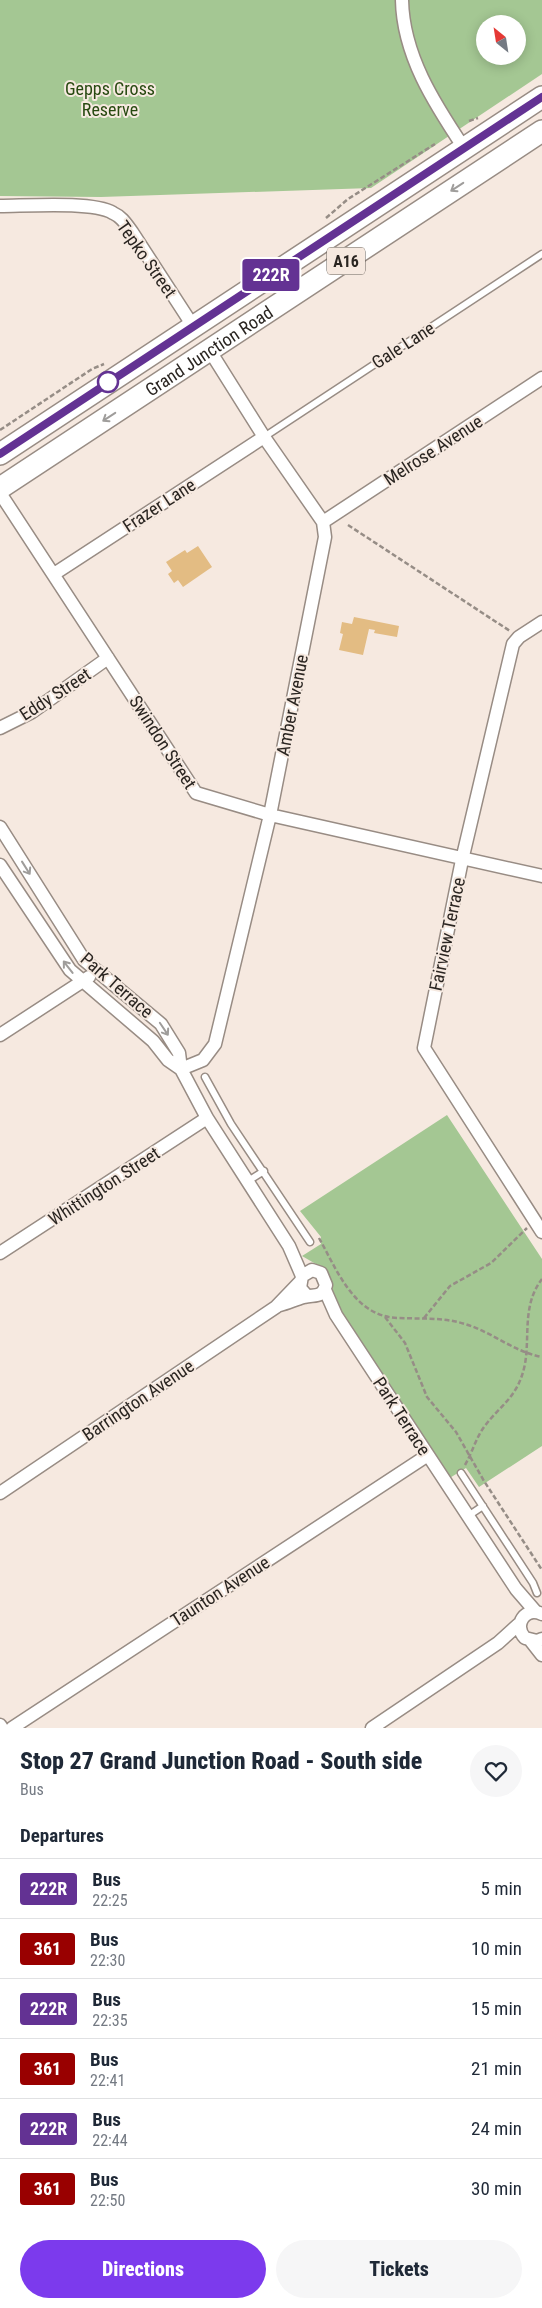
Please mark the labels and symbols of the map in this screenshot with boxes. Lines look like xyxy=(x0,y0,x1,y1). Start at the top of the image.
north arrow xyxy=(476,15,526,65)
park label: Gepps Cross Reserve xyxy=(65,78,155,120)
one-way arrow xyxy=(451,182,465,192)
street label: Tepko Street xyxy=(113,216,181,302)
road number: A16 xyxy=(327,248,365,274)
line badge: 222R xyxy=(236,259,306,291)
street label: Grand Junction Road xyxy=(141,301,276,400)
street label: Gale Lane xyxy=(368,317,438,373)
unlabelled marker xyxy=(97,371,119,393)
street label: Melrose Avenue xyxy=(380,410,486,490)
one-way arrow xyxy=(103,412,117,422)
street label: Frazer Lane xyxy=(119,474,199,536)
street label: Amber Avenue xyxy=(272,653,312,757)
street label: Eddy Street xyxy=(16,663,94,725)
street label: Swindon Street xyxy=(125,691,201,793)
one-way arrow xyxy=(21,861,31,875)
street label: Fairview Terrace xyxy=(425,875,469,993)
street label: Park Terrace xyxy=(77,948,157,1022)
one-way arrow xyxy=(63,961,74,974)
one-way arrow xyxy=(159,1022,169,1036)
street label: Whittington Street xyxy=(45,1142,163,1230)
street label: Barrington Avenue xyxy=(78,1355,198,1445)
street label: Park Terrace xyxy=(369,1373,435,1459)
street label: Taunton Avenue xyxy=(167,1551,273,1631)

